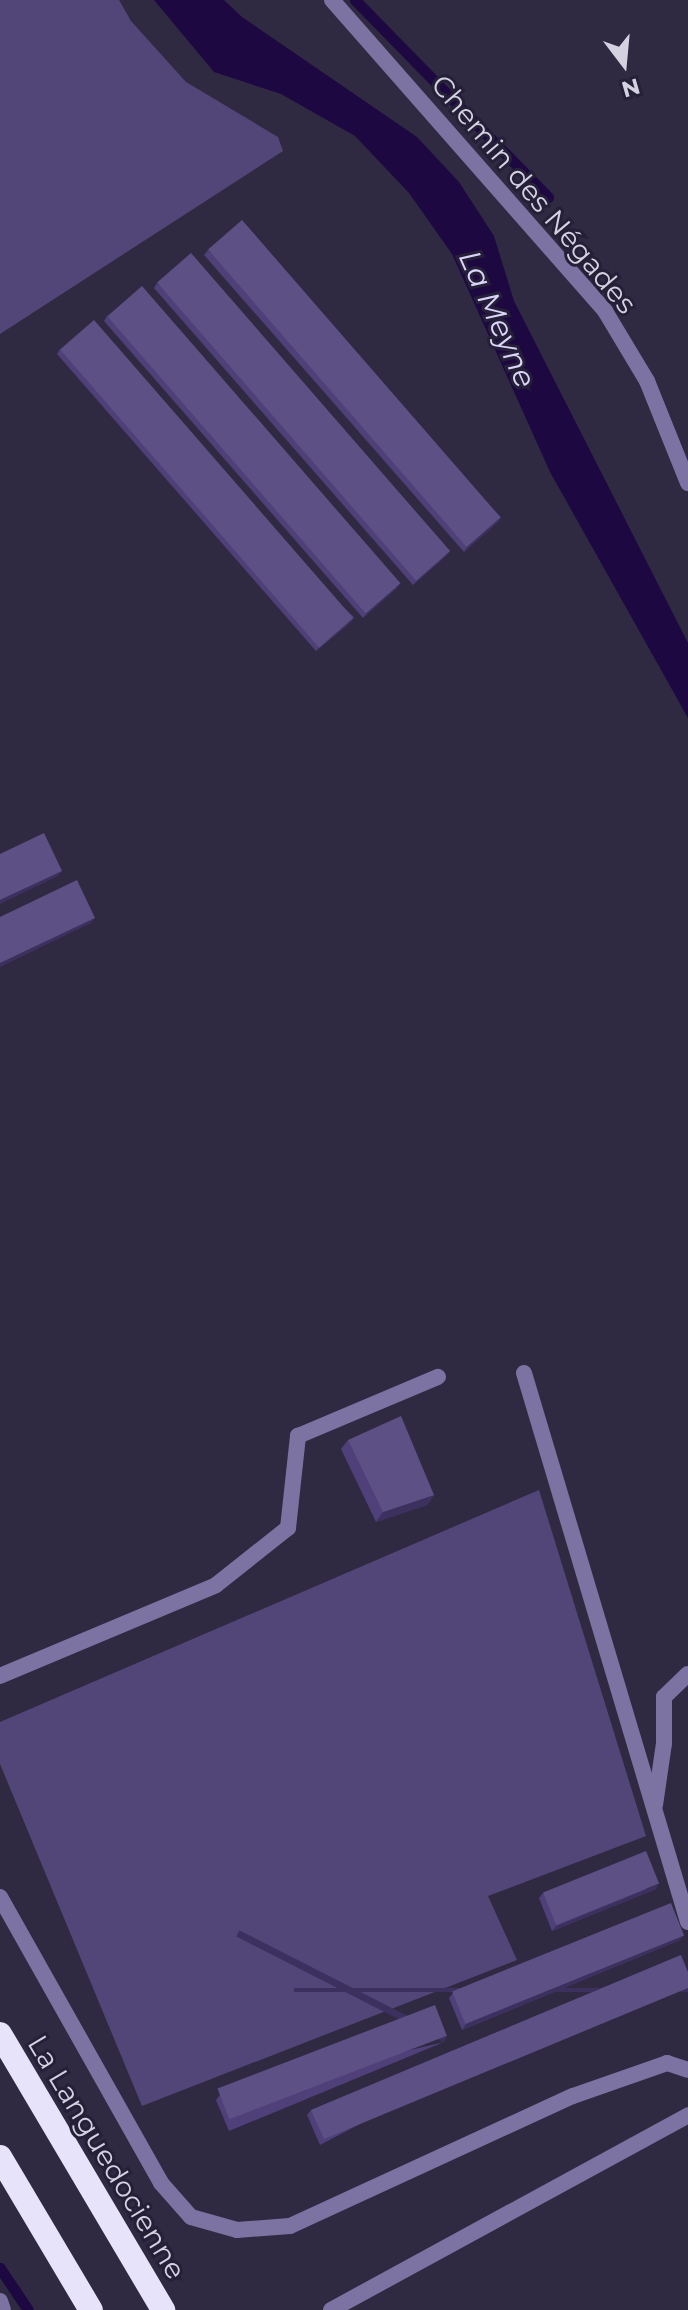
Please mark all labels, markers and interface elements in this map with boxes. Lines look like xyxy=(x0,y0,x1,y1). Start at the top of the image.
north arrow xyxy=(584,24,664,104)
street label: Chemin des Négades xyxy=(424,68,644,320)
water label: La Meyne xyxy=(451,245,543,393)
street label: La Languedocienne xyxy=(21,2029,193,2285)

